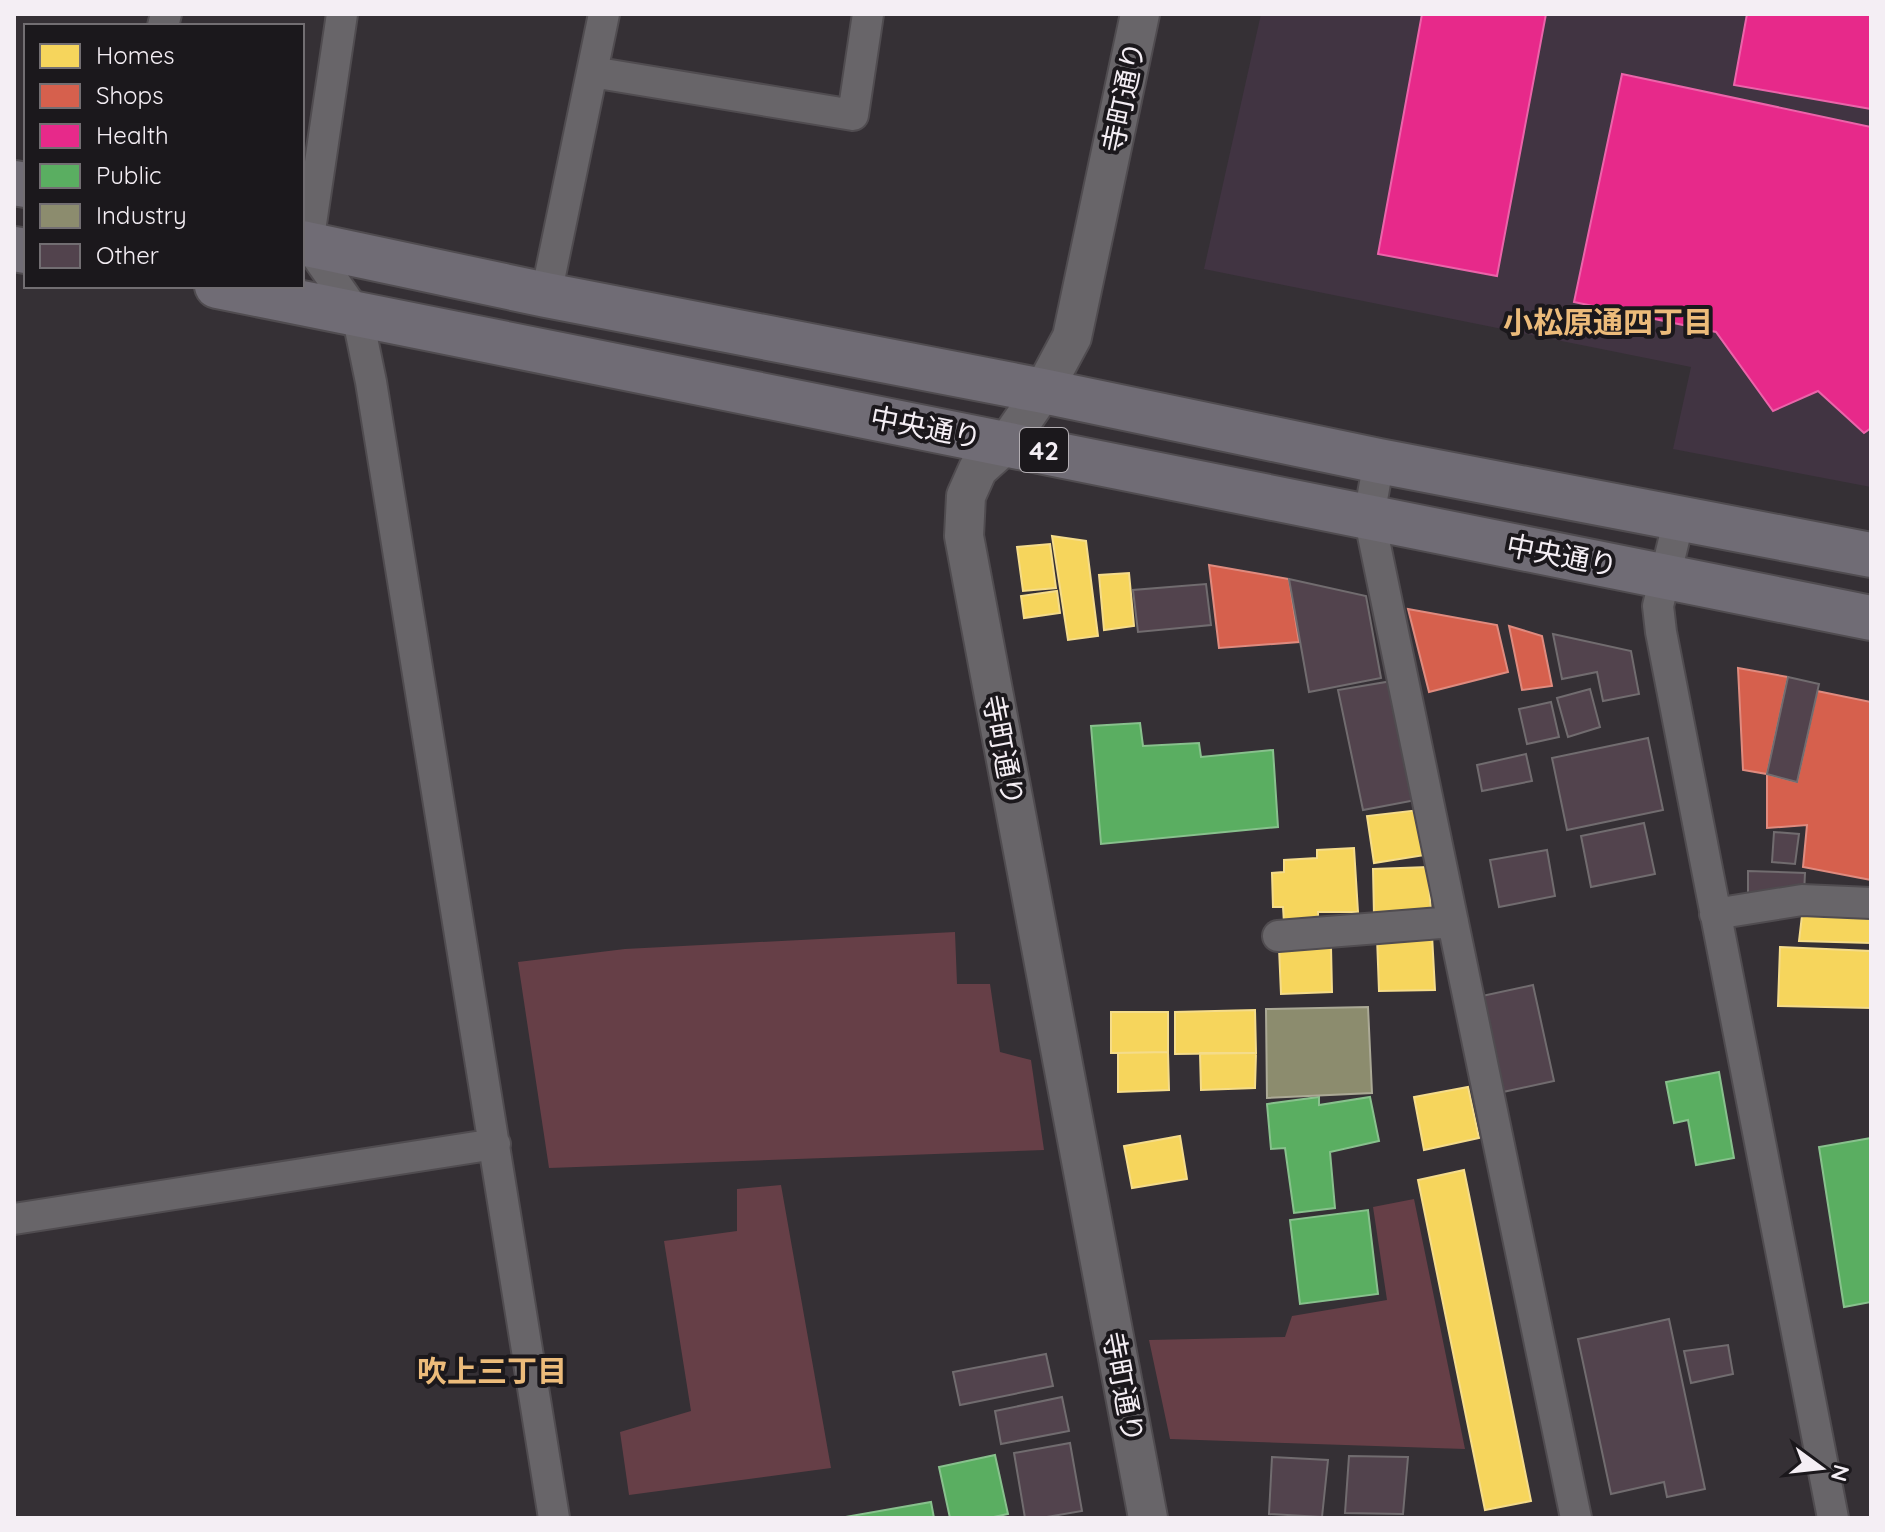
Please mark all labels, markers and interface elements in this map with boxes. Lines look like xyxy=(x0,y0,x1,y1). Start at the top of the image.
legend xyxy=(24,24,304,288)
street label: 寺町通り xyxy=(1094,39,1152,155)
text: Homes xyxy=(96,40,174,70)
text: Shops xyxy=(96,80,163,110)
text: Health xyxy=(96,120,169,150)
text: Public xyxy=(96,160,161,190)
text: Industry xyxy=(96,200,187,230)
text: Other xyxy=(96,240,159,270)
district label: 小松原通四丁目 xyxy=(1503,303,1713,341)
street label: 中央通り xyxy=(868,399,984,455)
road number: 42 xyxy=(1020,428,1068,472)
street label: 中央通り xyxy=(1504,527,1620,583)
street label: 寺町通り xyxy=(976,692,1032,808)
street label: 寺町通り xyxy=(1096,1329,1152,1445)
district label: 吹上三丁目 xyxy=(417,1352,567,1390)
north arrow xyxy=(1781,1428,1861,1508)
text: N xyxy=(1825,1462,1856,1485)

